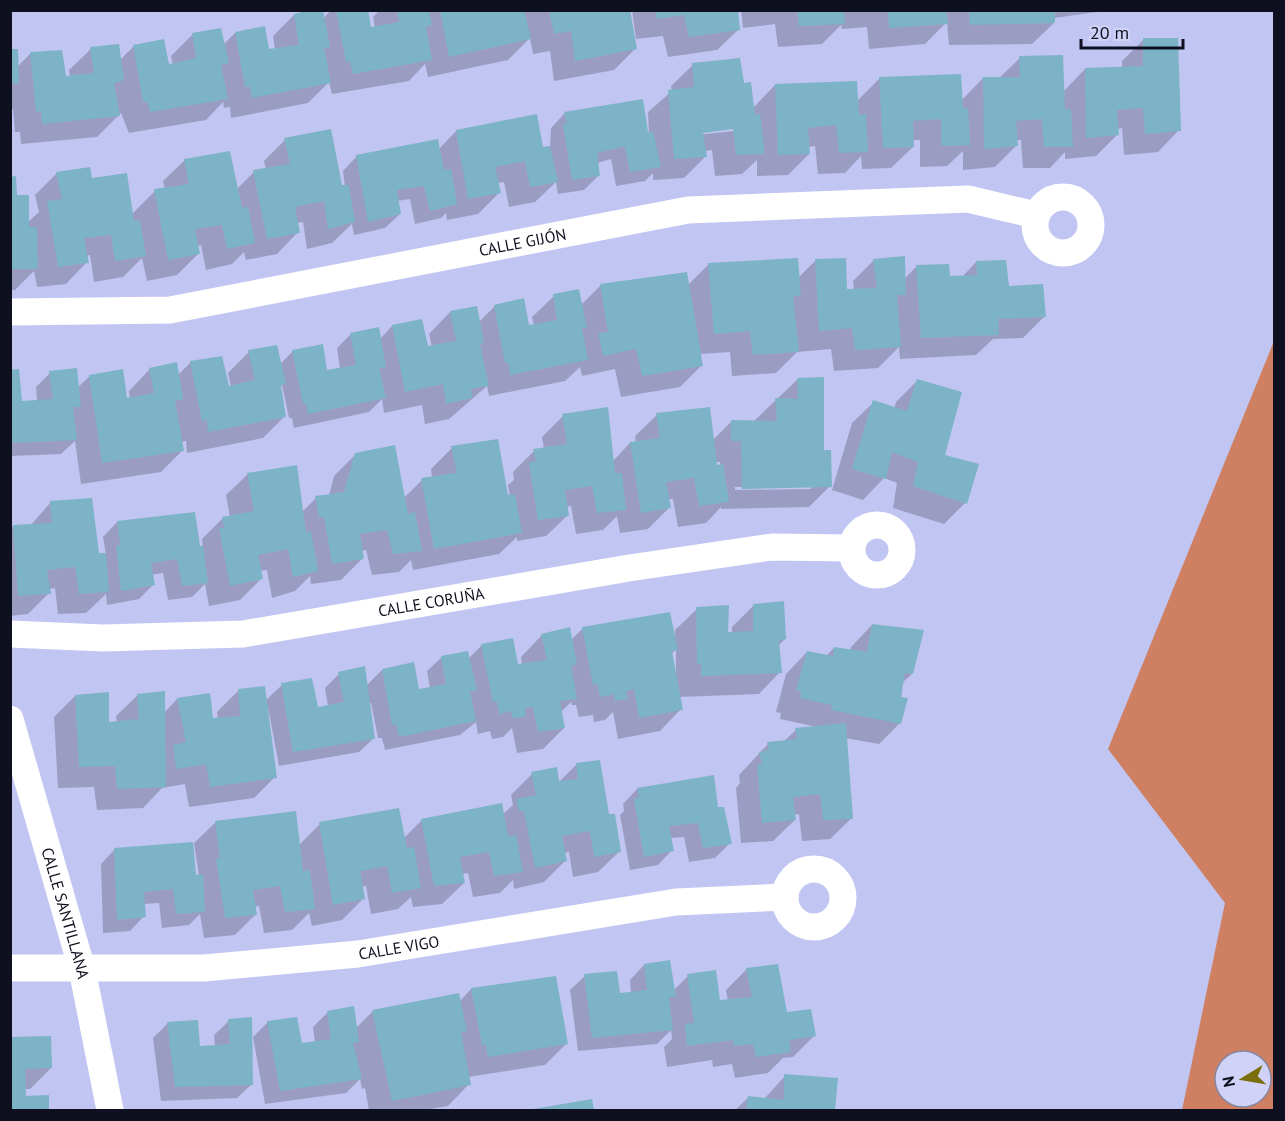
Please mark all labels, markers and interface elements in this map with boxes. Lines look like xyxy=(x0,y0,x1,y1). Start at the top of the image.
scale bar xyxy=(1081,12,1183,50)
text: 20 m xyxy=(1090,21,1129,44)
street label: CALLE GIJÓN xyxy=(477,224,568,260)
street label: CALLE CORUÑA xyxy=(377,583,486,621)
street label: CALLE SANTILLANA xyxy=(37,845,94,981)
street label: CALLE VIGO xyxy=(357,931,441,964)
north arrow xyxy=(1213,1049,1273,1109)
text: N xyxy=(1217,1075,1239,1089)

